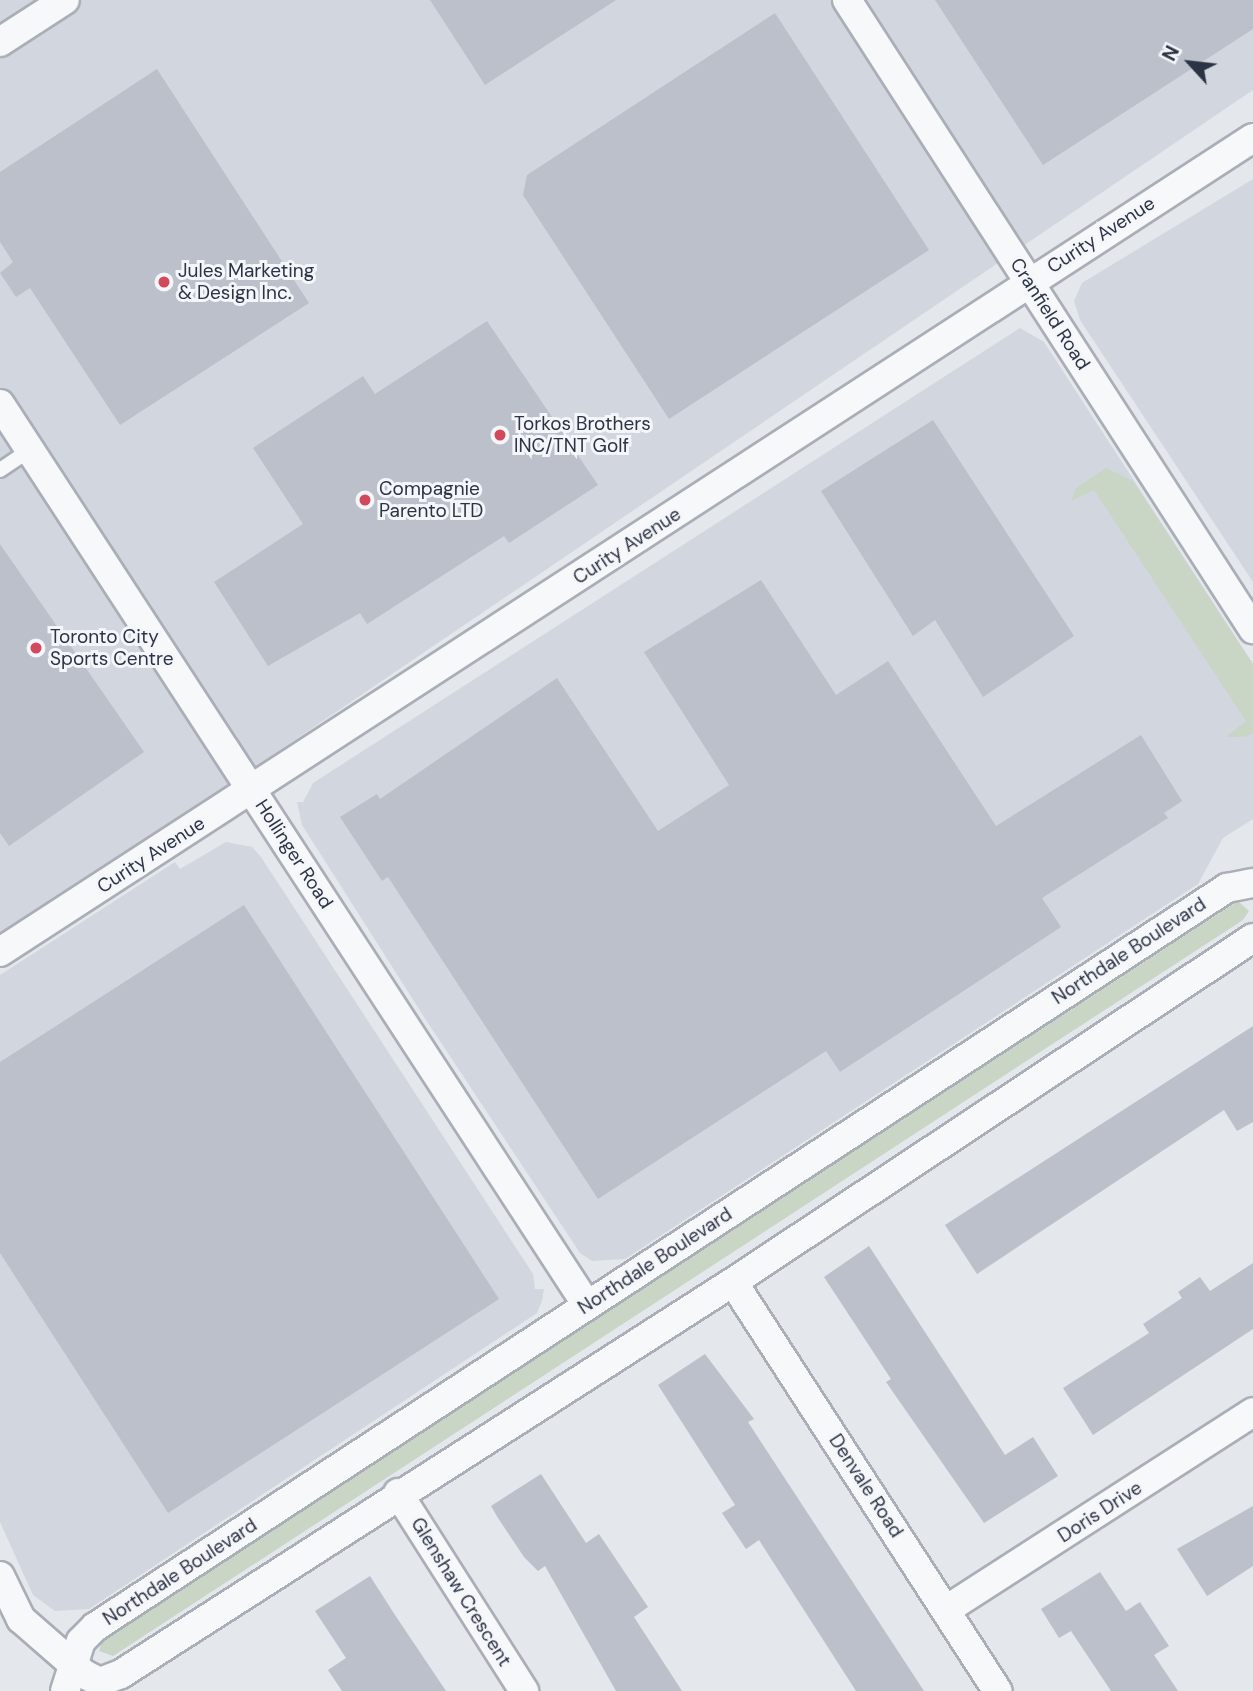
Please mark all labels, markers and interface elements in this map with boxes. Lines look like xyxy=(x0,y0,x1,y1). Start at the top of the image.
north arrow xyxy=(1155,28,1225,98)
text: N xyxy=(1157,41,1185,65)
street label: Curity Avenue xyxy=(1043,192,1159,278)
street label: Cranfield Road xyxy=(1005,254,1095,374)
place label: Jules Marketing & Design Inc. xyxy=(178,260,314,304)
marker: Jules Marketing & Design Inc. xyxy=(156,274,172,290)
place label: Torkos Brothers INC/TNT Golf xyxy=(514,413,651,457)
marker: Torkos Brothers INC/TNT Golf xyxy=(492,427,508,443)
place label: Compagnie Parento LTD xyxy=(379,478,483,522)
marker: Compagnie Parento LTD xyxy=(357,492,373,508)
street label: Curity Avenue xyxy=(569,503,685,589)
place label: Toronto City Sports Centre xyxy=(50,626,173,670)
marker: Toronto City Sports Centre xyxy=(28,640,44,656)
street label: Hollinger Road xyxy=(250,795,338,913)
street label: Curity Avenue xyxy=(93,812,209,898)
street label: Northdale Boulevard xyxy=(1048,893,1210,1009)
street label: Northdale Boulevard xyxy=(574,1203,736,1319)
street label: Denvale Road xyxy=(824,1430,908,1542)
street label: Doris Drive xyxy=(1054,1476,1146,1548)
street label: Glenshaw Crescent xyxy=(406,1513,516,1671)
street label: Northdale Boulevard xyxy=(99,1514,261,1630)

